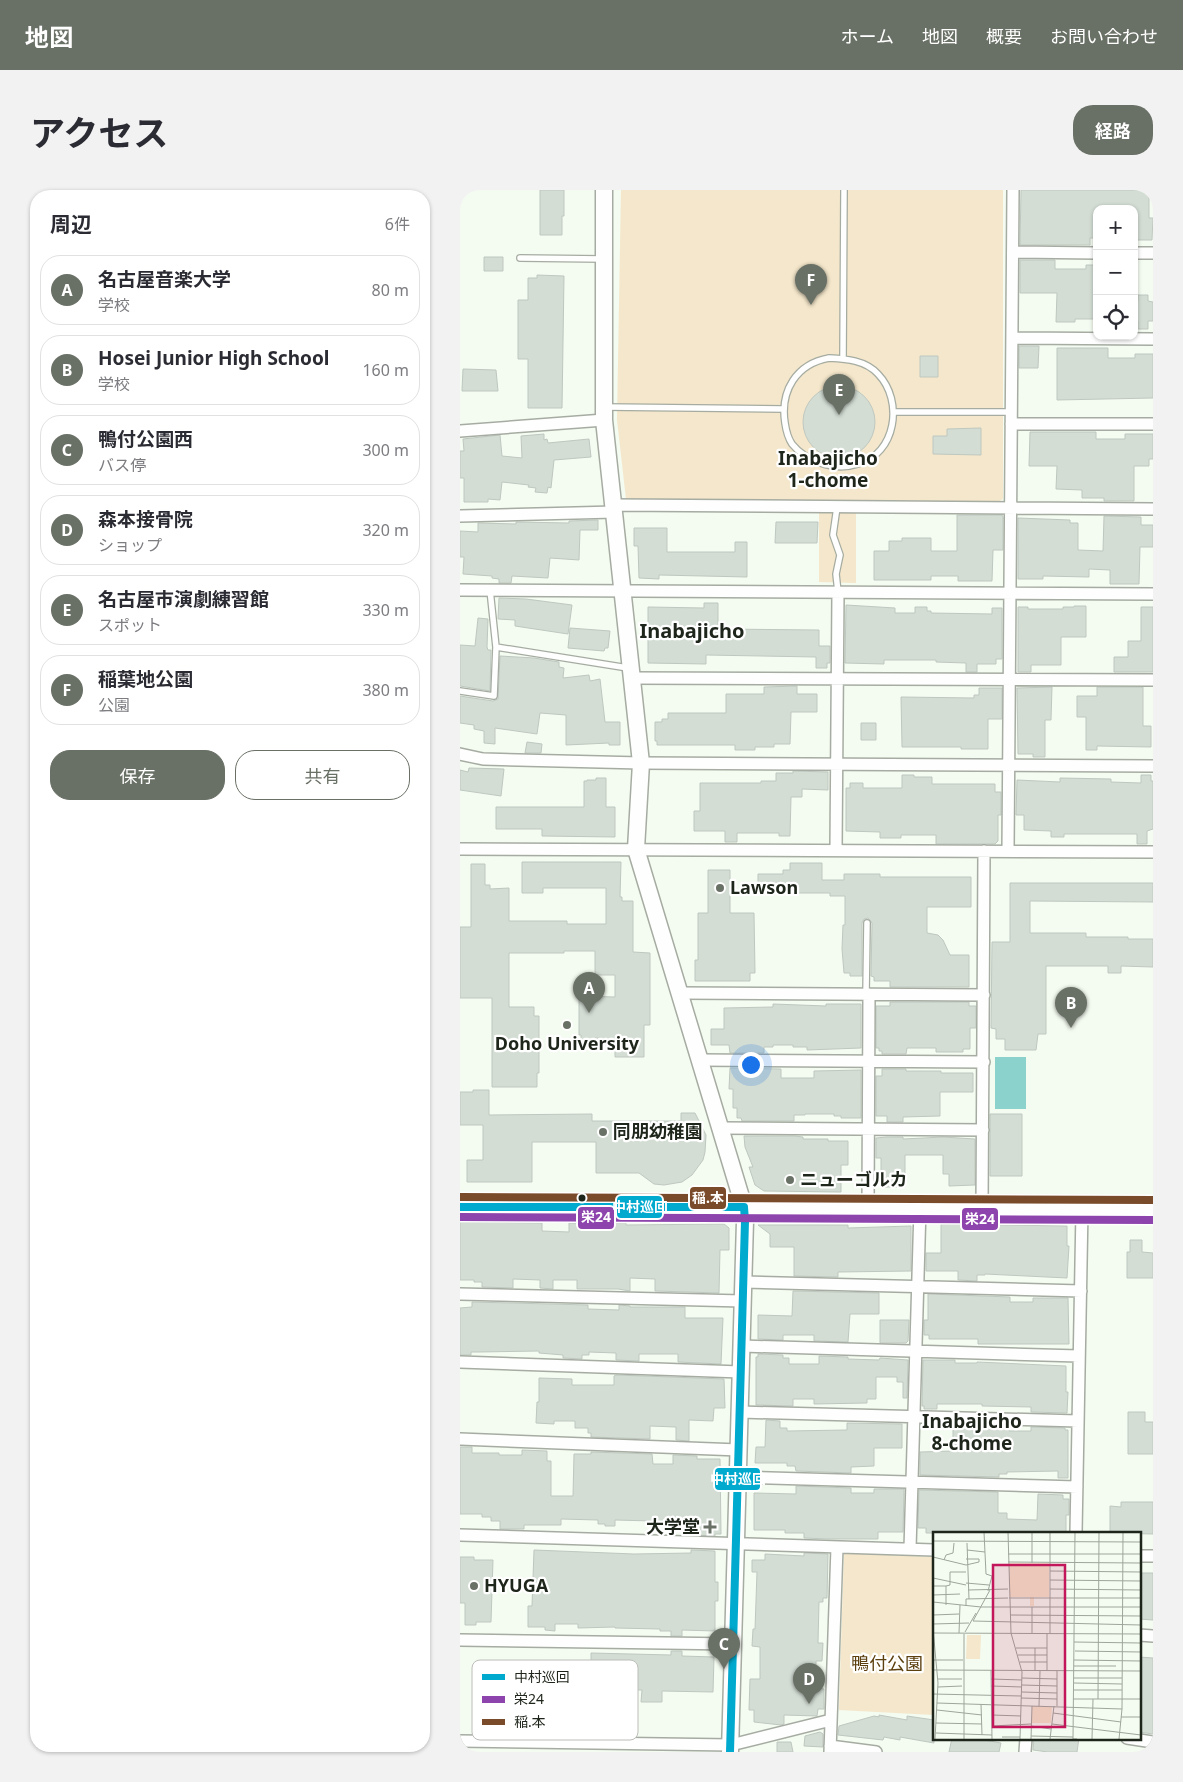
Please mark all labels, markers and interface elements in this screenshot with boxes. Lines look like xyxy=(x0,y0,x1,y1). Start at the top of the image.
text: 地図 xyxy=(25,20,73,53)
text: ホーム xyxy=(841,24,894,48)
text: 地図 xyxy=(922,24,958,48)
text: 概要 xyxy=(986,24,1022,48)
text: お問い合わせ xyxy=(1050,24,1158,48)
button: 経路 xyxy=(1073,105,1153,155)
text: アクセス xyxy=(30,109,168,156)
map controls xyxy=(1093,205,1138,340)
button: + xyxy=(1093,205,1138,250)
text: 周辺 xyxy=(50,210,92,238)
text: 6件 xyxy=(385,213,410,235)
button: − xyxy=(1093,250,1138,295)
pin: F xyxy=(795,264,827,305)
text: 名古屋音楽大学 xyxy=(98,266,231,292)
text: A xyxy=(61,279,73,301)
text: 80 m xyxy=(372,279,409,301)
text: 学校 xyxy=(98,294,130,316)
button: locate xyxy=(1093,295,1138,340)
text: Hosei Junior High School xyxy=(98,345,329,371)
text: B xyxy=(62,359,72,381)
text: 160 m xyxy=(362,359,409,381)
text: 学校 xyxy=(98,373,130,395)
pin: E xyxy=(823,374,855,415)
text: 鴨付公園西 xyxy=(98,426,193,452)
text: C xyxy=(62,439,72,461)
text: 300 m xyxy=(362,439,409,461)
district label: Inabajicho 1-chome xyxy=(778,445,878,493)
text: バス停 xyxy=(98,454,146,476)
text: 森本接骨院 xyxy=(98,506,193,532)
text: D xyxy=(61,519,73,541)
text: 320 m xyxy=(362,519,409,541)
text: ショップ xyxy=(98,534,162,556)
text: 名古屋市演劇練習館 xyxy=(98,586,269,612)
text: E xyxy=(63,599,71,621)
text: 330 m xyxy=(362,599,409,621)
text: スポット xyxy=(98,614,162,636)
district label: Inabajicho xyxy=(639,617,745,644)
text: 稲葉地公園 xyxy=(98,666,193,692)
text: F xyxy=(63,679,71,701)
text: 380 m xyxy=(362,679,409,701)
text: 公園 xyxy=(98,694,130,716)
button: 保存 xyxy=(50,750,225,800)
button: 共有 xyxy=(235,750,410,800)
place label: Lawson xyxy=(730,875,798,899)
marker: Lawson xyxy=(714,882,726,894)
pin: A xyxy=(573,972,605,1013)
pin: B xyxy=(1055,987,1087,1028)
marker: Doho University xyxy=(561,1019,573,1031)
place label: Doho University xyxy=(495,1031,640,1055)
your location xyxy=(738,1052,764,1078)
place label: 同朋幼稚園 xyxy=(613,1119,703,1143)
marker: 同朋幼稚園 xyxy=(597,1126,609,1138)
place label: ニューゴルカ xyxy=(800,1167,907,1191)
marker: ニューゴルカ xyxy=(784,1174,796,1186)
line badge: 稲.本 xyxy=(689,1186,727,1210)
text: 稲.本 xyxy=(692,1188,724,1207)
unlabelled marker xyxy=(577,1193,587,1203)
line badge: 中村巡回 xyxy=(616,1195,663,1219)
text: 中村巡回 xyxy=(612,1197,668,1216)
line badge: 栄24 xyxy=(577,1206,615,1230)
text: 栄24 xyxy=(581,1207,611,1226)
line badge: 栄24 xyxy=(961,1207,999,1231)
text: 栄24 xyxy=(965,1209,995,1228)
district label: Inabajicho 8-chome xyxy=(922,1408,1022,1456)
line badge: 中村巡回 xyxy=(714,1467,761,1491)
text: 中村巡回 xyxy=(710,1469,766,1488)
place label: 大学堂 xyxy=(646,1514,700,1538)
marker: 大学堂 xyxy=(704,1521,716,1533)
inset map xyxy=(933,1532,1140,1740)
place label: HYUGA xyxy=(484,1573,549,1597)
marker: HYUGA xyxy=(468,1580,480,1592)
pin: C xyxy=(708,1628,740,1669)
park label: 鴨付公園 xyxy=(851,1651,923,1675)
legend xyxy=(472,1660,638,1740)
pin: D xyxy=(793,1663,825,1704)
text: 中村巡回 xyxy=(514,1667,570,1686)
text: 栄24 xyxy=(514,1689,544,1708)
text: 稲.本 xyxy=(514,1712,546,1731)

